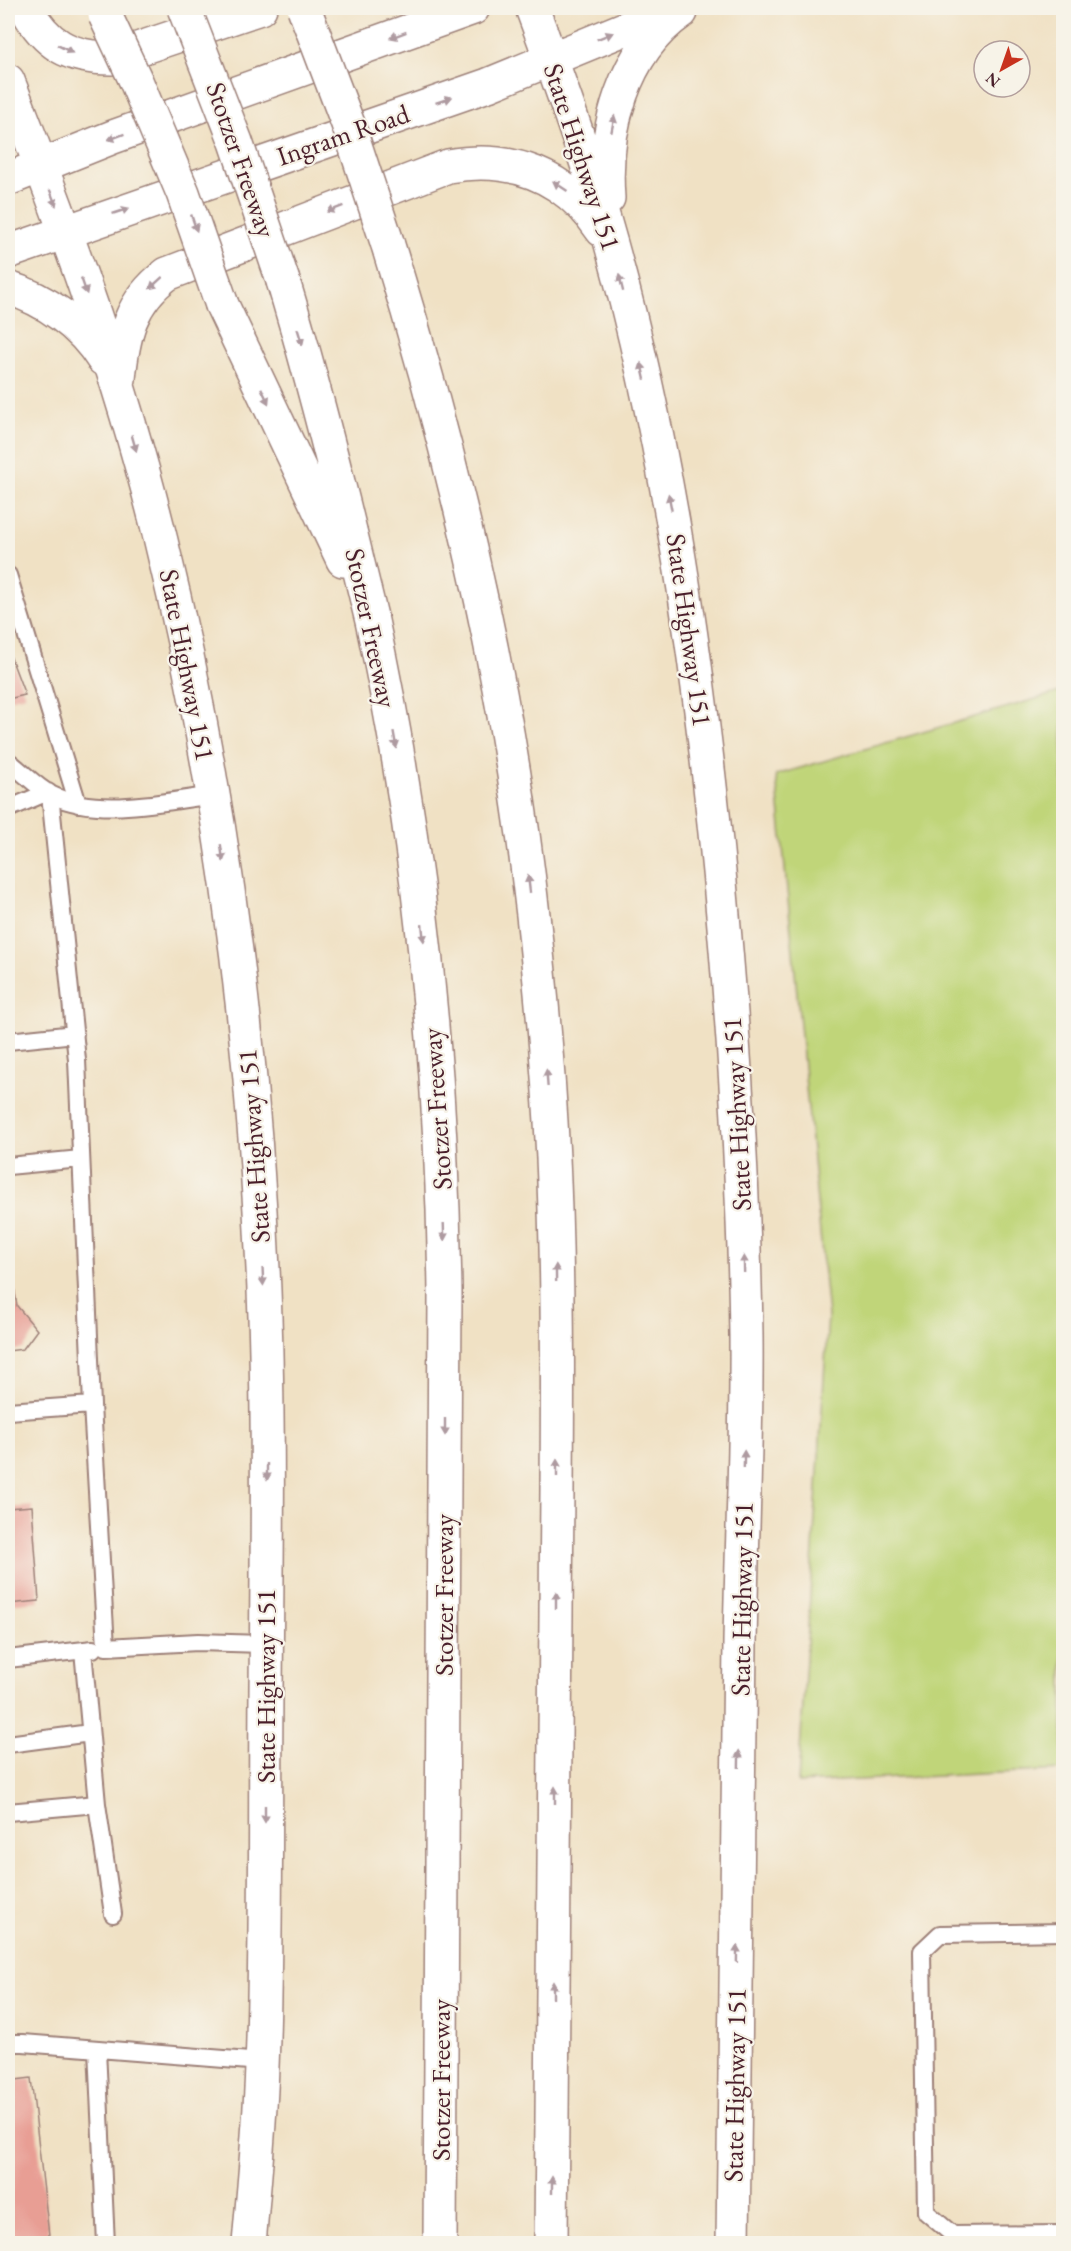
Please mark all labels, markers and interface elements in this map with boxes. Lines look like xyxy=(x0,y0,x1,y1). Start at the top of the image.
one-way arrow xyxy=(389,30,407,40)
one-way arrow xyxy=(597,31,615,41)
north arrow xyxy=(972,39,1032,99)
one-way arrow xyxy=(57,44,74,53)
street label: State Highway 151 xyxy=(536,59,629,255)
text: N xyxy=(981,68,1004,92)
street label: Stotzer Freeway xyxy=(199,78,284,242)
one-way arrow xyxy=(435,94,453,104)
street label: Ingram Road xyxy=(272,95,414,174)
one-way arrow xyxy=(609,115,618,134)
one-way arrow xyxy=(107,132,125,142)
one-way arrow xyxy=(552,180,568,192)
one-way arrow xyxy=(49,189,58,207)
one-way arrow xyxy=(326,204,344,214)
one-way arrow xyxy=(112,206,130,216)
one-way arrow xyxy=(190,214,199,232)
one-way arrow xyxy=(616,274,626,292)
one-way arrow xyxy=(149,276,164,289)
one-way arrow xyxy=(80,277,89,295)
one-way arrow xyxy=(296,328,305,346)
one-way arrow xyxy=(637,361,647,380)
one-way arrow xyxy=(260,387,269,404)
one-way arrow xyxy=(130,434,140,452)
one-way arrow xyxy=(665,492,674,511)
street label: State Highway 151 xyxy=(659,531,720,729)
street label: Stotzer Freeway xyxy=(338,545,405,711)
street label: State Highway 151 xyxy=(152,566,223,764)
one-way arrow xyxy=(391,731,400,750)
one-way arrow xyxy=(217,843,227,862)
one-way arrow xyxy=(524,875,534,894)
one-way arrow xyxy=(418,924,428,943)
street label: State Highway 151 xyxy=(714,1016,759,1212)
street label: Stotzer Freeway xyxy=(413,1027,460,1191)
street label: State Highway 151 xyxy=(229,1048,278,1244)
one-way arrow xyxy=(543,1069,552,1088)
one-way arrow xyxy=(440,1223,449,1242)
one-way arrow xyxy=(740,1255,749,1274)
one-way arrow xyxy=(551,1264,561,1283)
one-way arrow xyxy=(258,1267,268,1286)
one-way arrow xyxy=(440,1418,450,1437)
one-way arrow xyxy=(740,1450,749,1469)
one-way arrow xyxy=(552,1459,562,1478)
one-way arrow xyxy=(262,1462,272,1481)
street label: State Highway 151 xyxy=(722,1502,761,1696)
street label: Stotzer Freeway xyxy=(426,1514,461,1676)
street label: State Highway 151 xyxy=(248,1589,283,1783)
one-way arrow xyxy=(551,1591,561,1610)
one-way arrow xyxy=(734,1750,744,1769)
one-way arrow xyxy=(550,1786,559,1805)
one-way arrow xyxy=(260,1804,270,1823)
one-way arrow xyxy=(732,1945,742,1964)
one-way arrow xyxy=(548,1981,558,2000)
street label: State Highway 151 xyxy=(715,1988,754,2182)
street label: Stotzer Freeway xyxy=(423,1999,458,2161)
one-way arrow xyxy=(547,2176,557,2195)

